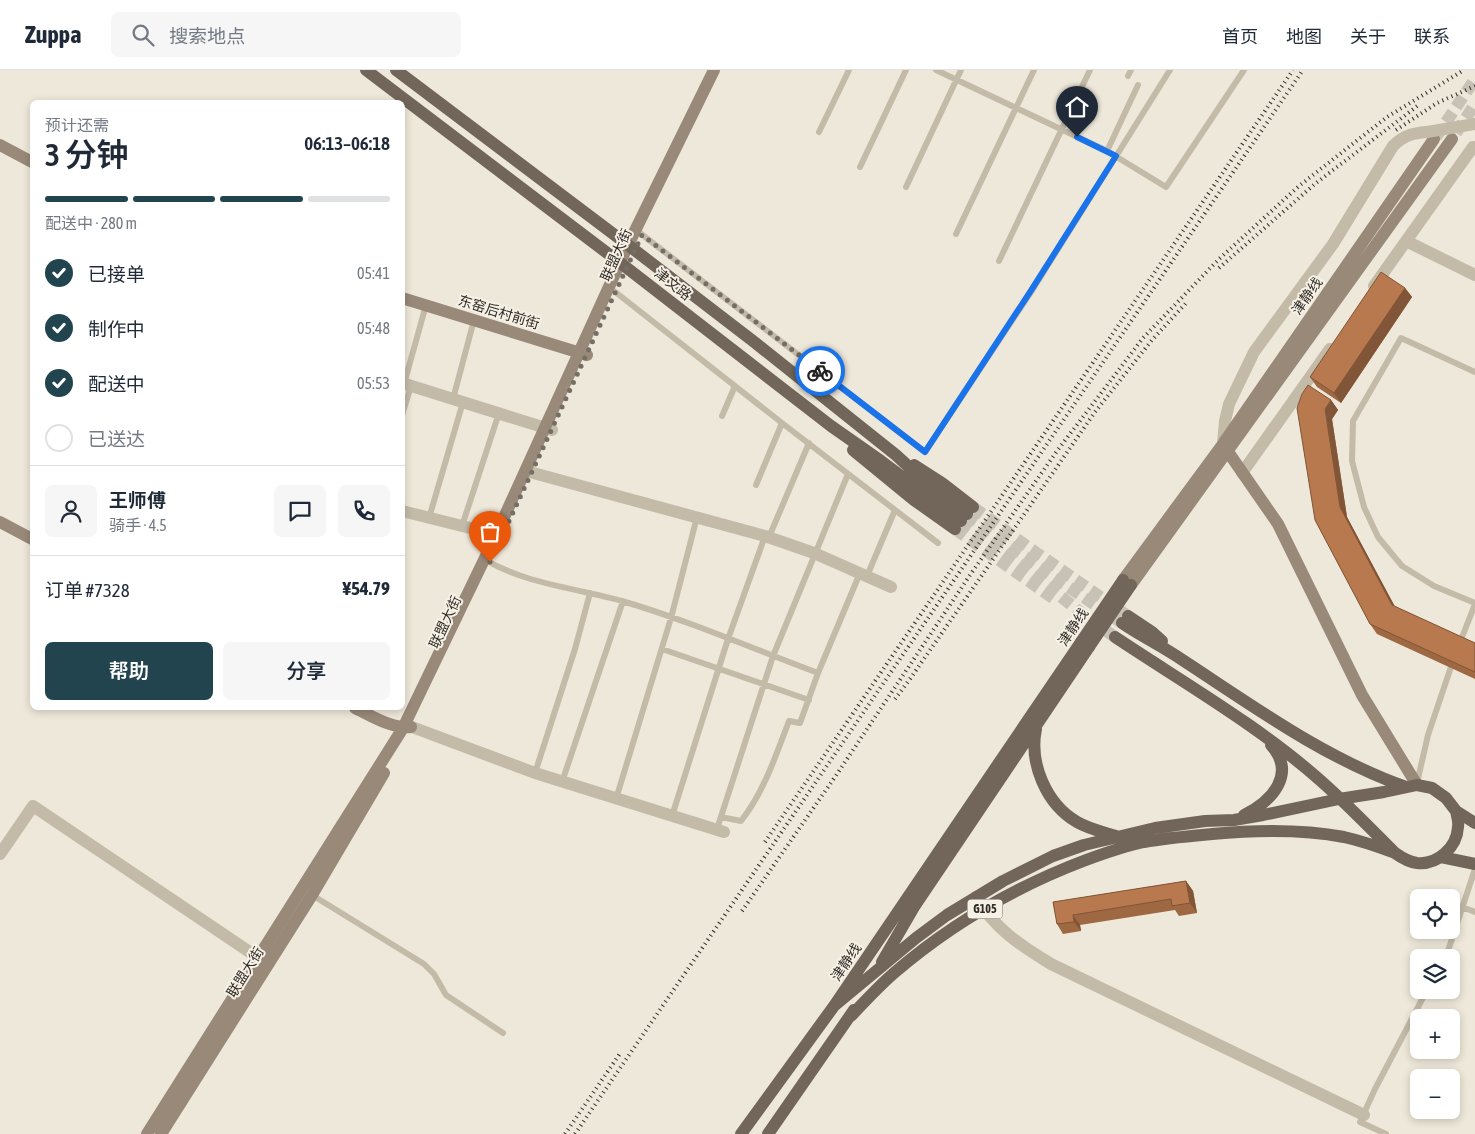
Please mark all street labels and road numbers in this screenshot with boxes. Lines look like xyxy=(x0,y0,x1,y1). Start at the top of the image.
street label: 联盟大街 xyxy=(597,226,635,284)
street label: 津文路 xyxy=(652,265,694,303)
street label: 津静线 xyxy=(1288,274,1326,318)
street label: 东窑后村前街 xyxy=(456,292,542,332)
street label: 联盟大街 xyxy=(426,593,464,651)
street label: 津静线 xyxy=(1055,605,1091,649)
road number: G105 xyxy=(968,900,1002,919)
street label: 津静线 xyxy=(828,940,864,984)
street label: 联盟大街 xyxy=(223,944,267,1000)

